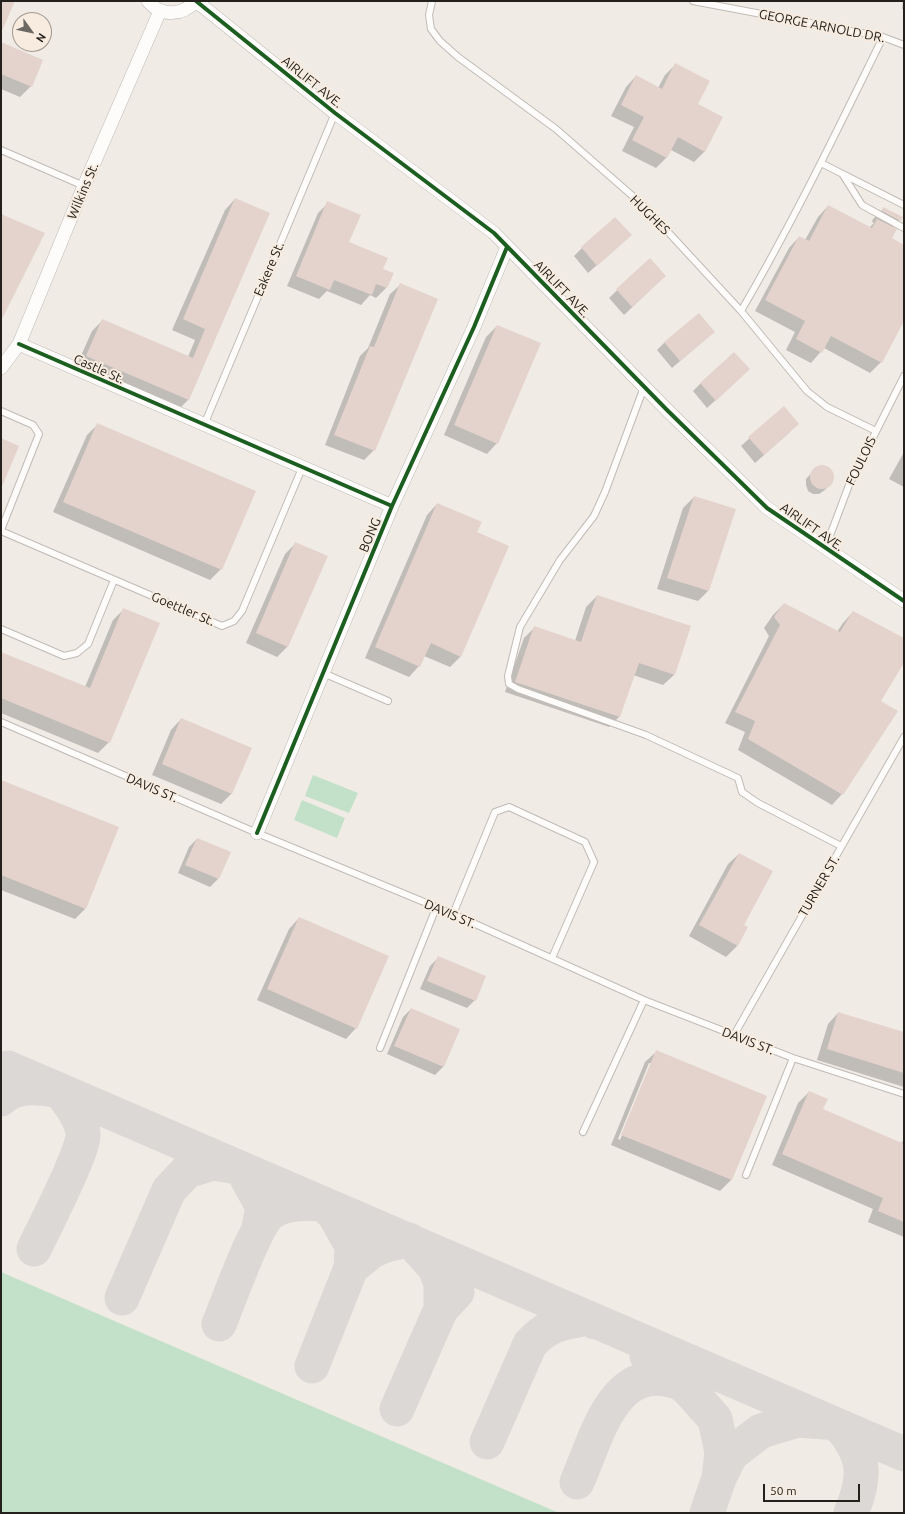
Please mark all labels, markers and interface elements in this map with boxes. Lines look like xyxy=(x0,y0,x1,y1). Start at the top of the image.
street label: GEORGE ARNOLD DR. xyxy=(758,6,886,46)
north arrow xyxy=(12,12,52,52)
text: N xyxy=(34,31,48,45)
street label: AIRLIFT AVE. xyxy=(278,53,346,111)
street label: Wilkins St. xyxy=(64,160,102,222)
street label: HUGHES xyxy=(627,192,673,238)
street label: Eakere St. xyxy=(251,239,287,299)
street label: AIRLIFT AVE. xyxy=(531,257,593,321)
street label: Castle St. xyxy=(71,351,127,387)
street label: FOULOIS xyxy=(843,434,879,488)
street label: AIRLIFT AVE. xyxy=(777,499,847,555)
street label: BONG xyxy=(356,515,384,555)
street label: Goettler St. xyxy=(149,589,217,629)
street label: DAVIS ST. xyxy=(124,770,180,806)
street label: TURNER ST. xyxy=(795,853,843,919)
street label: DAVIS ST. xyxy=(422,896,478,932)
street label: DAVIS ST. xyxy=(720,1024,776,1058)
scale bar xyxy=(765,1476,862,1502)
text: 50 m xyxy=(770,1484,797,1497)

